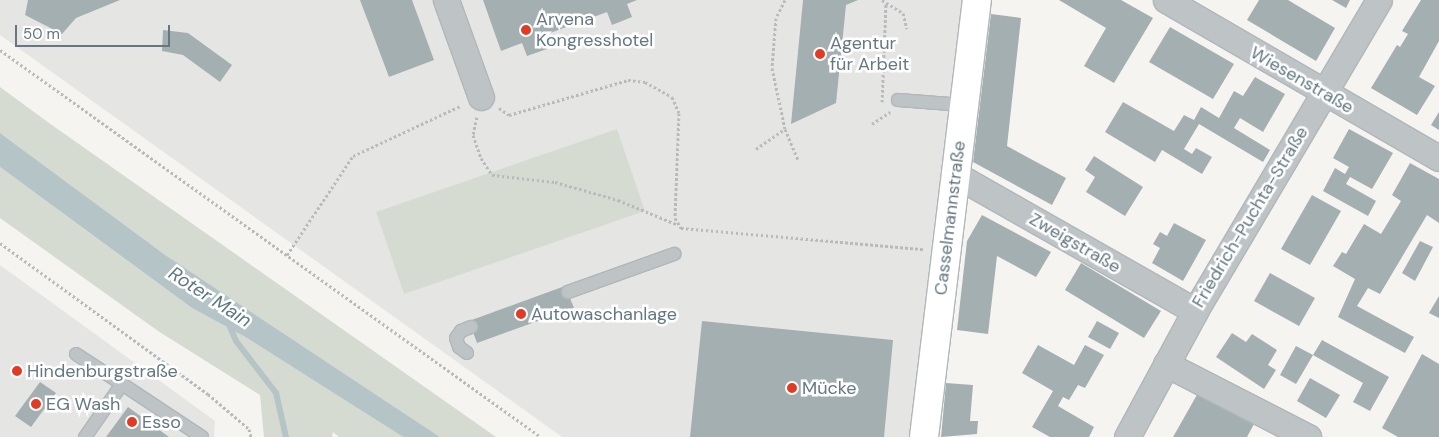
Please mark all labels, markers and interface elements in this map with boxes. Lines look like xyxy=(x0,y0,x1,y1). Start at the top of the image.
place label: Arvena Kongresshotel xyxy=(536,9,653,52)
scale bar xyxy=(18,15,172,47)
text: 50 m xyxy=(23,24,60,44)
marker: Arvena Kongresshotel xyxy=(520,24,532,36)
place label: Agentur für Arbeit xyxy=(830,33,909,76)
street label: Wiesenstraße xyxy=(1247,42,1357,118)
marker: Agentur für Arbeit xyxy=(814,48,826,60)
street label: Friedrich-Puchta-Straße xyxy=(1187,123,1313,311)
street label: Casselmannstraße xyxy=(930,140,970,296)
street label: Zweigstraße xyxy=(1026,208,1124,278)
water label: Roter Main xyxy=(164,262,256,332)
place label: Autowaschanlage xyxy=(531,303,677,325)
marker: Autowaschanlage xyxy=(515,308,527,320)
place label: Hindenburgstraße xyxy=(27,360,178,382)
marker: Hindenburgstraße xyxy=(11,365,23,377)
place label: Mücke xyxy=(802,377,856,399)
marker: Mücke xyxy=(786,382,798,394)
place label: EG Wash xyxy=(46,393,120,415)
marker: EG Wash xyxy=(30,398,42,410)
place label: Esso xyxy=(142,411,181,433)
marker: Esso xyxy=(126,416,138,428)

